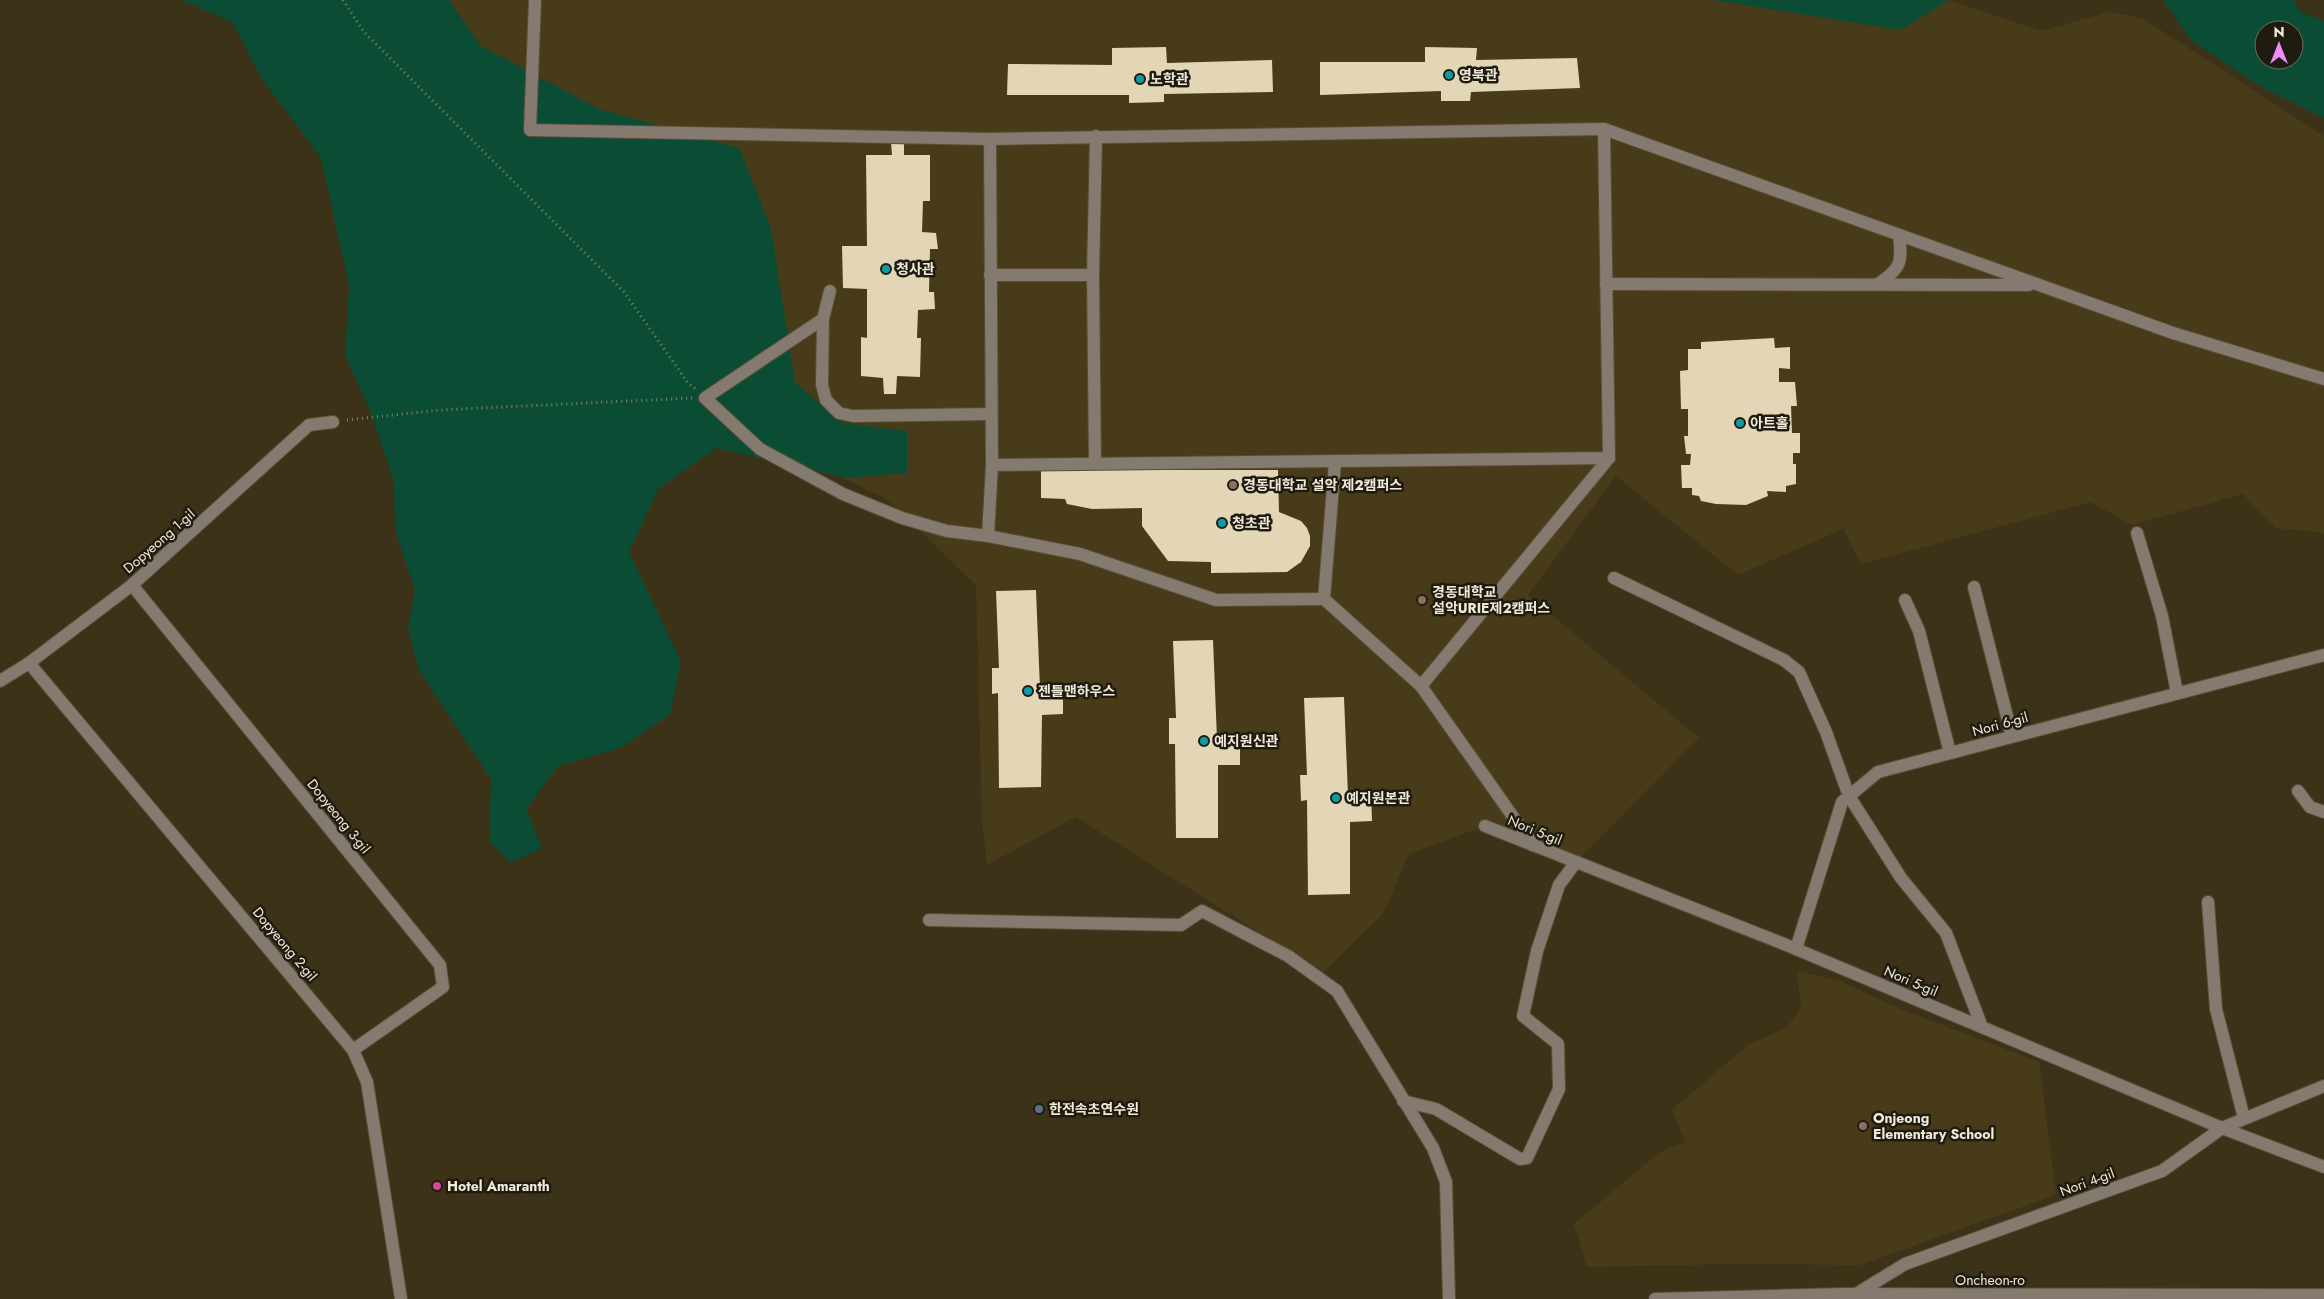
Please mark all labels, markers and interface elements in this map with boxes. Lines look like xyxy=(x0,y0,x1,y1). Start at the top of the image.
north arrow xyxy=(2254,20,2304,70)
text: N xyxy=(2273,22,2285,42)
place label: 영북관 xyxy=(1459,65,1498,85)
place label: 노학관 xyxy=(1150,69,1189,89)
marker: 영북관 xyxy=(1443,69,1455,81)
marker: 노학관 xyxy=(1134,73,1146,85)
place label: 청사관 xyxy=(896,259,935,279)
marker: 청사관 xyxy=(880,263,892,275)
place label: 아트홀 xyxy=(1750,413,1789,433)
marker: 아트홀 xyxy=(1734,417,1746,429)
place label: 경동대학교 설악 제2캠퍼스 xyxy=(1243,475,1402,495)
marker: 경동대학교 설악 제2캠퍼스 xyxy=(1227,479,1239,491)
street label: Dopyeong 1-gil xyxy=(119,504,199,578)
place label: 청초관 xyxy=(1232,513,1271,533)
marker: 청초관 xyxy=(1216,517,1228,529)
place label: 경동대학교 설악URIE제2캠퍼스 xyxy=(1432,582,1550,618)
marker: 경동대학교 설악URIE제2캠퍼스 xyxy=(1416,594,1428,606)
place label: 젠틀맨하우스 xyxy=(1038,681,1115,701)
marker: 젠틀맨하우스 xyxy=(1022,685,1034,697)
street label: Nori 6-gil xyxy=(1970,707,2030,741)
place label: 예지원신관 xyxy=(1214,731,1279,751)
marker: 예지원신관 xyxy=(1198,735,1210,747)
street label: Dopyeong 3-gil xyxy=(303,774,375,858)
place label: 예지원본관 xyxy=(1346,788,1411,808)
marker: 예지원본관 xyxy=(1330,792,1342,804)
street label: Nori 5-gil xyxy=(1505,810,1565,850)
street label: Dopyeong 2-gil xyxy=(248,903,322,985)
street label: Nori 5-gil xyxy=(1881,961,1941,1001)
place label: 한전속초연수원 xyxy=(1049,1099,1139,1119)
marker: 한전속초연수원 xyxy=(1033,1103,1045,1115)
place label: Onjeong Elementary School xyxy=(1873,1108,1994,1144)
marker: Onjeong Elementary School xyxy=(1857,1120,1869,1132)
street label: Nori 4-gil xyxy=(2057,1163,2117,1201)
place label: Hotel Amaranth xyxy=(447,1176,550,1196)
marker: Hotel Amaranth xyxy=(431,1180,443,1192)
street label: Oncheon-ro xyxy=(1955,1270,2025,1290)

